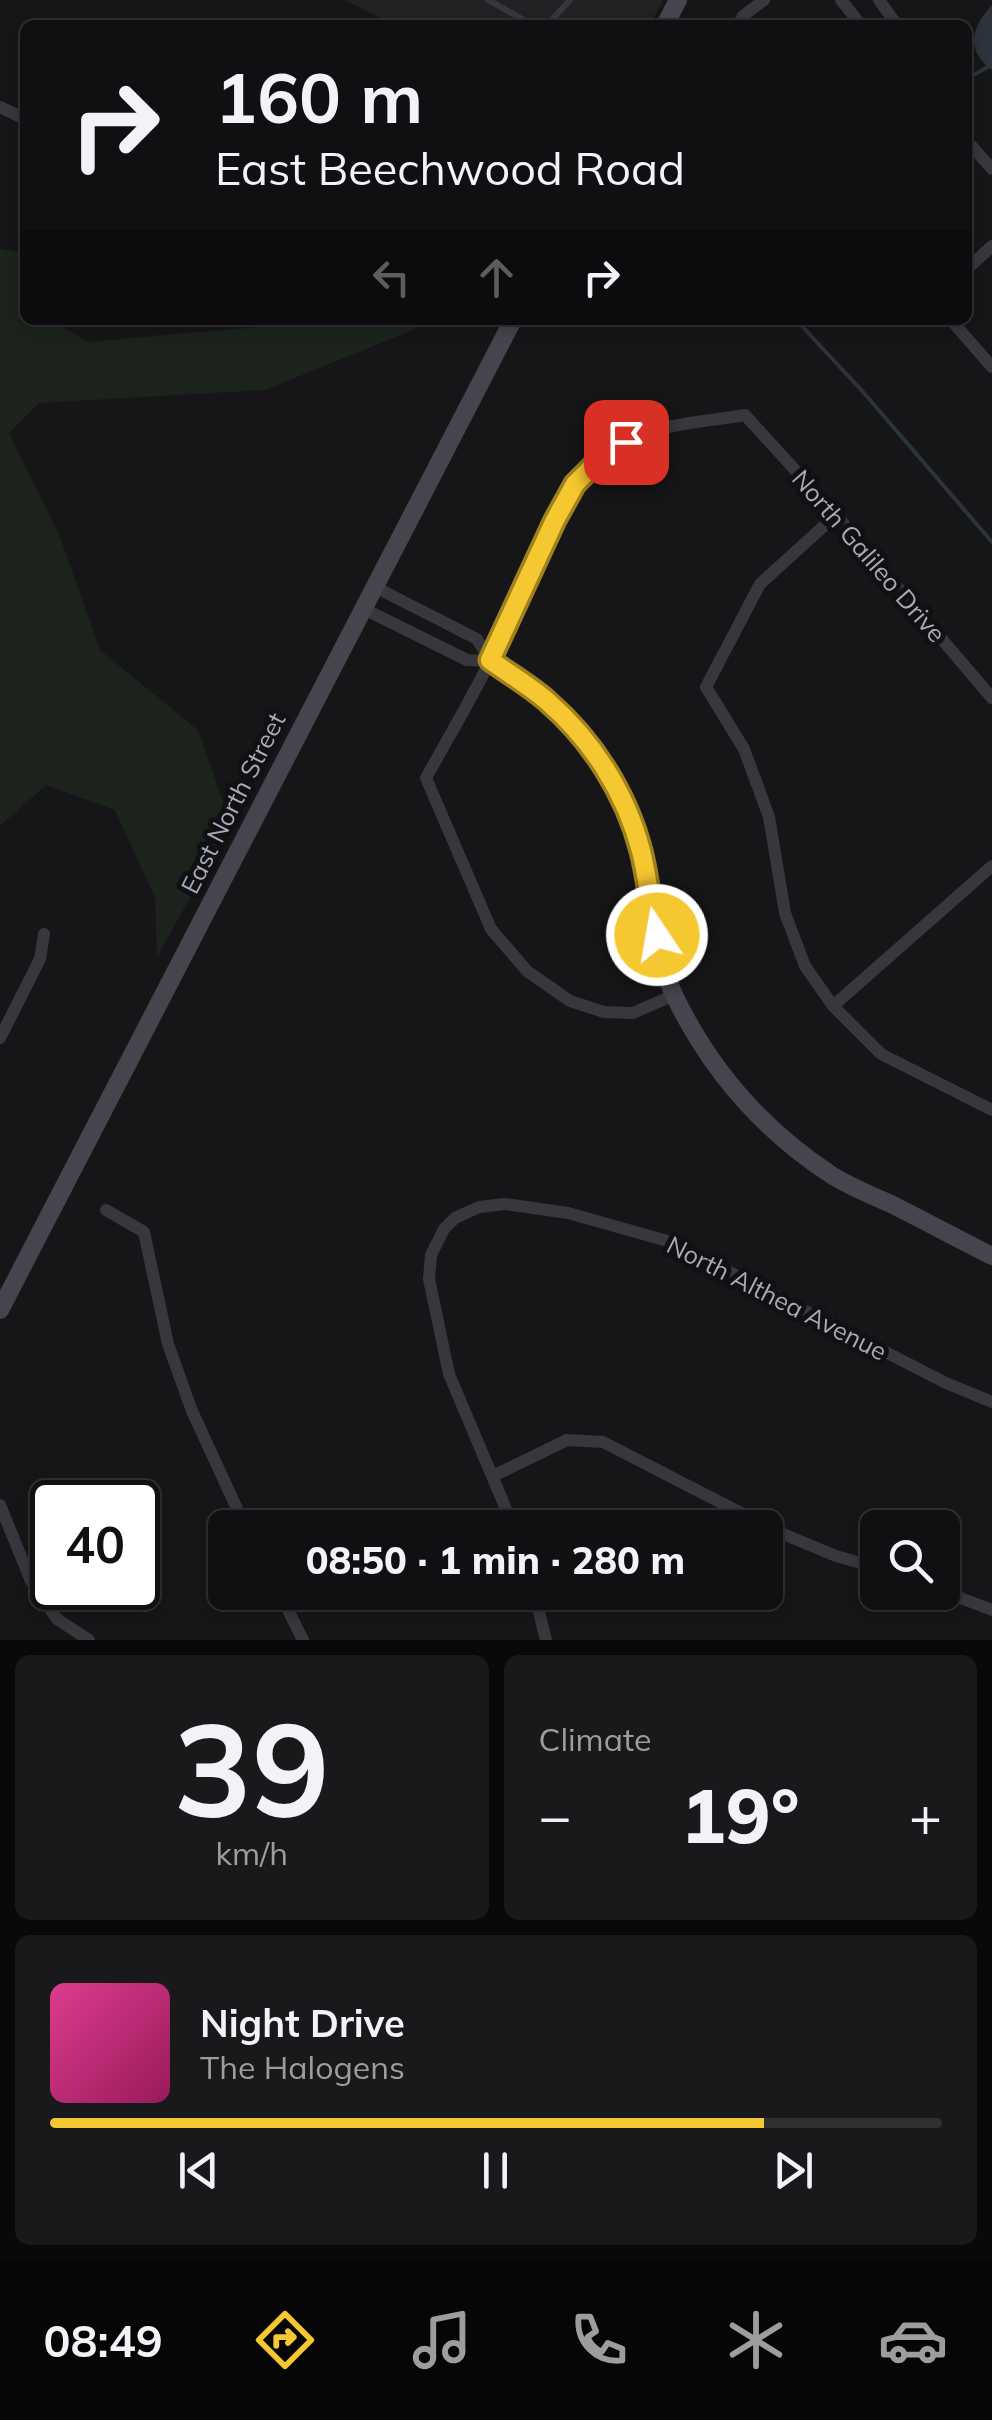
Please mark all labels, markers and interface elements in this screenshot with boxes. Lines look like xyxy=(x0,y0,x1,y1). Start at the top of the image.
text: 160 m xyxy=(215,53,423,141)
icon: right xyxy=(50,60,180,190)
text: East Beechwood Road xyxy=(215,140,685,196)
icon: left xyxy=(364,250,419,305)
icon: ahead xyxy=(469,250,524,305)
icon: right xyxy=(574,250,629,305)
pin xyxy=(584,400,669,485)
icon: arrive xyxy=(599,415,654,470)
street label: North Galileo Drive xyxy=(786,463,953,648)
street label: East North Street xyxy=(174,707,292,898)
position arrow xyxy=(605,883,709,987)
street label: North Althea Avenue xyxy=(662,1229,892,1366)
speed limit sign: 40 xyxy=(30,1480,160,1610)
map controls xyxy=(860,1510,960,1610)
button: search xyxy=(860,1510,960,1610)
text: 08:50 · 1 min · 280 m xyxy=(306,1536,685,1584)
text: 39 xyxy=(174,1686,330,1850)
text: Climate xyxy=(539,1719,651,1759)
text: 19° xyxy=(681,1768,800,1862)
text: − xyxy=(539,1781,572,1850)
text: + xyxy=(909,1781,942,1850)
text: km/h xyxy=(216,1833,288,1873)
text: Night Drive xyxy=(200,1999,405,2047)
text: The Halogens xyxy=(200,2047,405,2087)
icon: previous xyxy=(171,2143,226,2198)
icon: pause xyxy=(468,2143,523,2198)
icon: next xyxy=(766,2143,821,2198)
icon: directions xyxy=(250,2305,320,2375)
icon: music xyxy=(407,2305,477,2375)
icon: phone xyxy=(564,2305,634,2375)
icon: climate xyxy=(721,2305,791,2375)
icon: car xyxy=(878,2305,948,2375)
text: 08:49 xyxy=(44,2312,163,2368)

